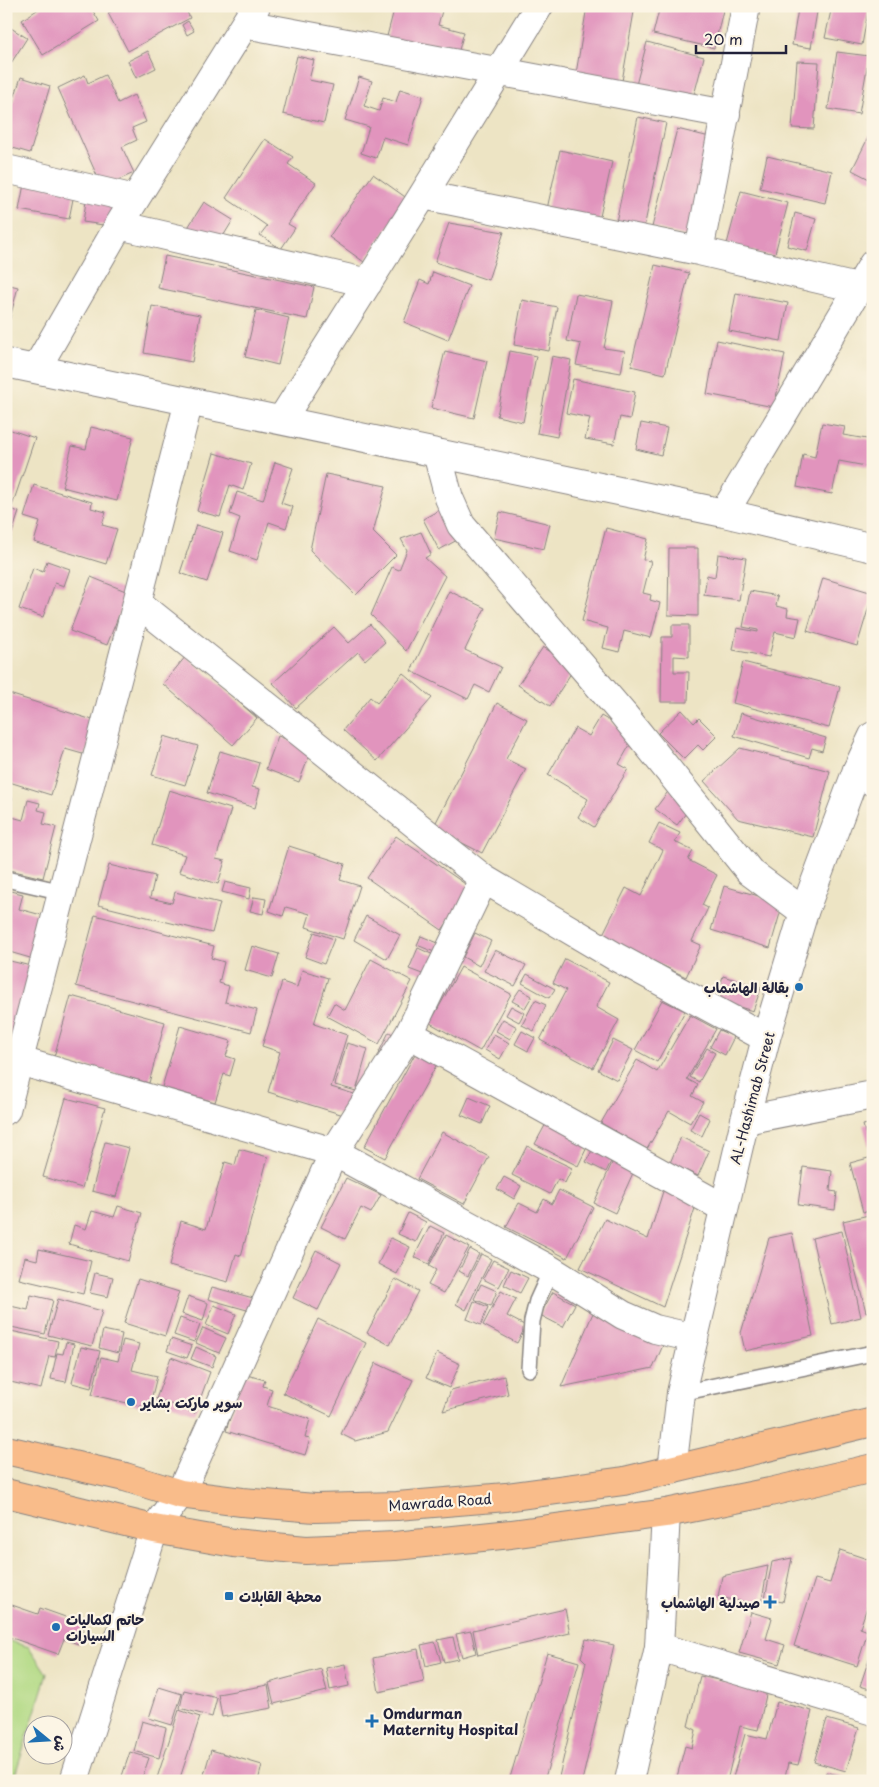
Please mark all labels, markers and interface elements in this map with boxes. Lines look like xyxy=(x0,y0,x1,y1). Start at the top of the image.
scale bar xyxy=(696,22,786,54)
text: 20 m xyxy=(704,27,743,50)
place label: بقالة الهاشماب xyxy=(704,977,789,998)
marker: بقالة الهاشماب xyxy=(793,981,805,993)
street label: AL-Hashimab Street xyxy=(724,1029,780,1167)
place label: سوپر مارکت بشاير xyxy=(139,1392,242,1413)
marker: سوپر مارکت بشاير xyxy=(125,1396,137,1408)
street label: Mawrada Road xyxy=(388,1488,492,1516)
place label: محطة القابلات xyxy=(239,1586,322,1607)
marker: محطة القابلات xyxy=(223,1590,235,1602)
place label: صيدلية الهاشماب xyxy=(661,1592,760,1613)
marker: صيدلية الهاشماب xyxy=(764,1596,776,1608)
place label: حاتم لكماليات السيارات xyxy=(66,1609,144,1646)
marker: حاتم لكماليات السيارات xyxy=(50,1621,62,1633)
place label: Omdurman Maternity Hospital xyxy=(383,1703,518,1740)
north arrow xyxy=(22,1714,72,1764)
marker: Omdurman Maternity Hospital xyxy=(365,1714,379,1728)
text: ش xyxy=(48,1734,73,1755)

